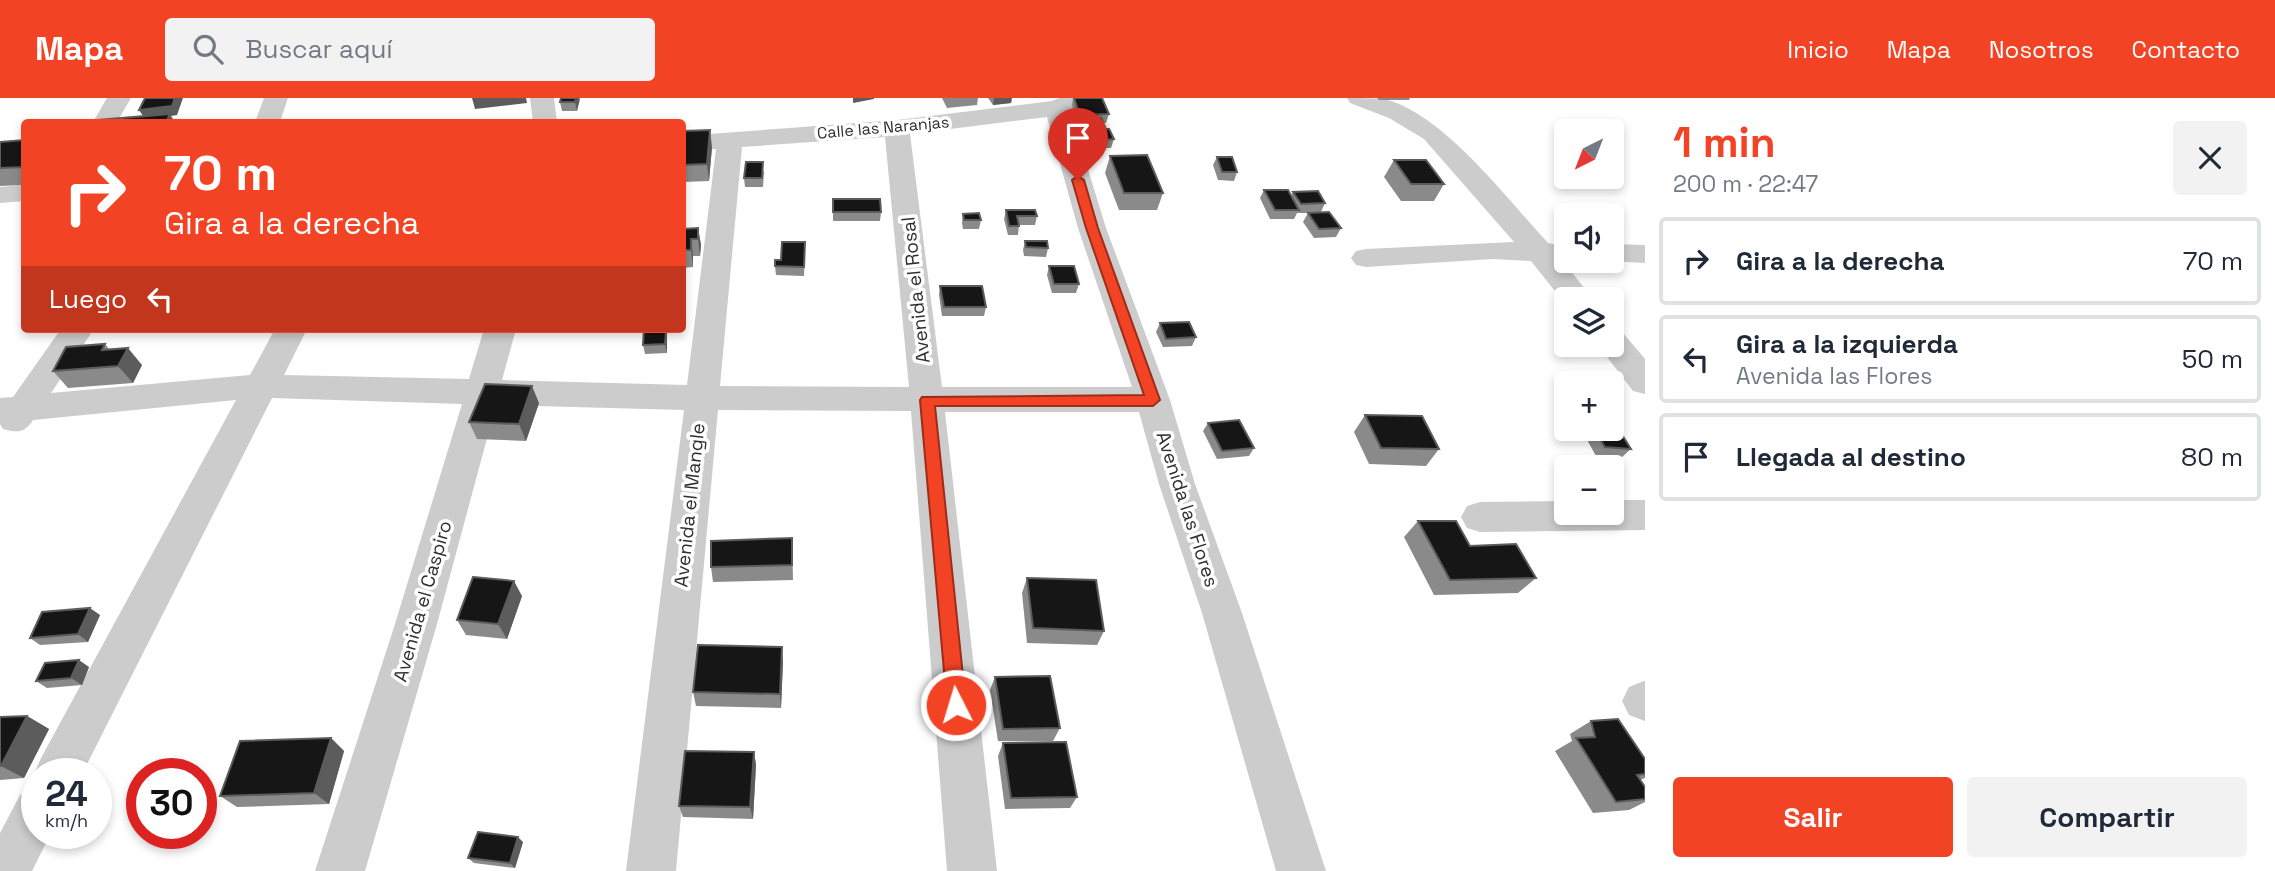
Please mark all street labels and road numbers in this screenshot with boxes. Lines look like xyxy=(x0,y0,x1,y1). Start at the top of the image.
street label: Calle las Naranjas xyxy=(816,111,950,144)
street label: Avenida el Rosal xyxy=(895,215,936,364)
street label: Avenida el Mangle xyxy=(668,422,711,588)
street label: Avenida las Flores xyxy=(1151,428,1224,590)
street label: Avenida el Caspiro xyxy=(388,518,457,685)

